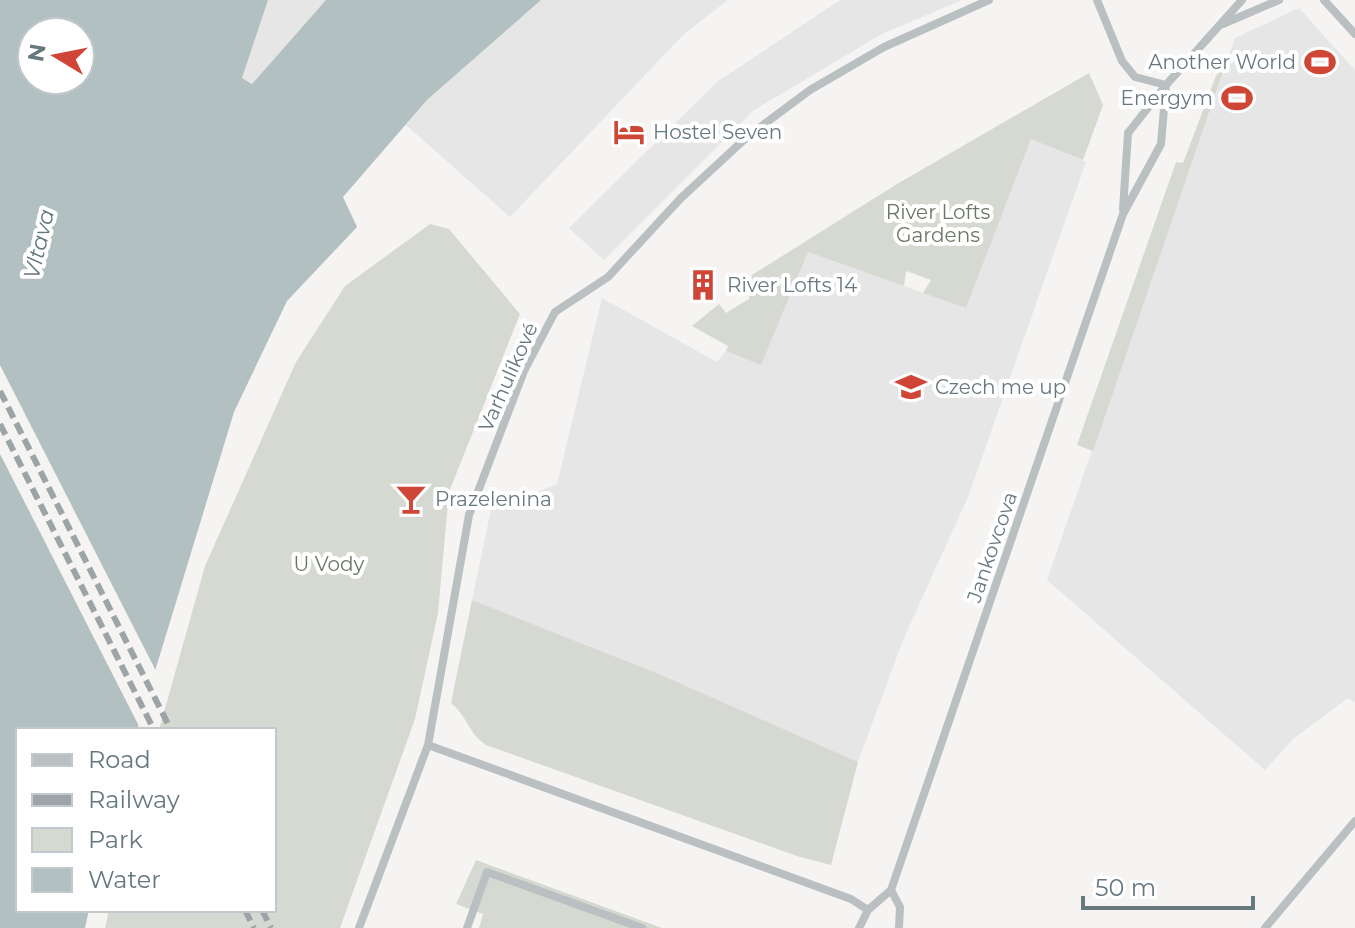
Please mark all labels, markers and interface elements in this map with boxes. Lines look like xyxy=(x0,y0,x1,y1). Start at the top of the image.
north arrow xyxy=(16,16,96,96)
text: N xyxy=(22,42,52,64)
sports icon: Another World xyxy=(1303,45,1337,79)
place label: Another World xyxy=(1148,50,1296,74)
sports icon: Energym xyxy=(1220,81,1254,115)
place label: Energym xyxy=(1121,86,1213,110)
hotel icon: Hostel Seven xyxy=(612,115,646,149)
place label: Hostel Seven xyxy=(653,120,782,144)
park label: River Lofts Gardens xyxy=(886,200,991,247)
water label: Vltava xyxy=(18,206,60,282)
building icon: River Lofts 14 xyxy=(686,268,720,302)
place label: River Lofts 14 xyxy=(727,273,857,297)
street label: Varhulíkové xyxy=(473,319,543,435)
school or university icon: Czech me up xyxy=(894,370,928,404)
place label: Czech me up xyxy=(935,375,1066,399)
bar icon: Prazelenina xyxy=(394,482,428,516)
place label: Prazelenina xyxy=(435,487,552,511)
street label: Jankovcova xyxy=(962,489,1022,606)
park label: U Vody xyxy=(294,552,365,576)
legend xyxy=(16,728,276,912)
text: Road xyxy=(88,745,151,774)
text: Railway xyxy=(88,785,180,814)
text: Park xyxy=(88,825,143,854)
scale bar xyxy=(1083,860,1253,910)
text: Water xyxy=(88,865,161,894)
text: 50 m xyxy=(1095,873,1156,902)

